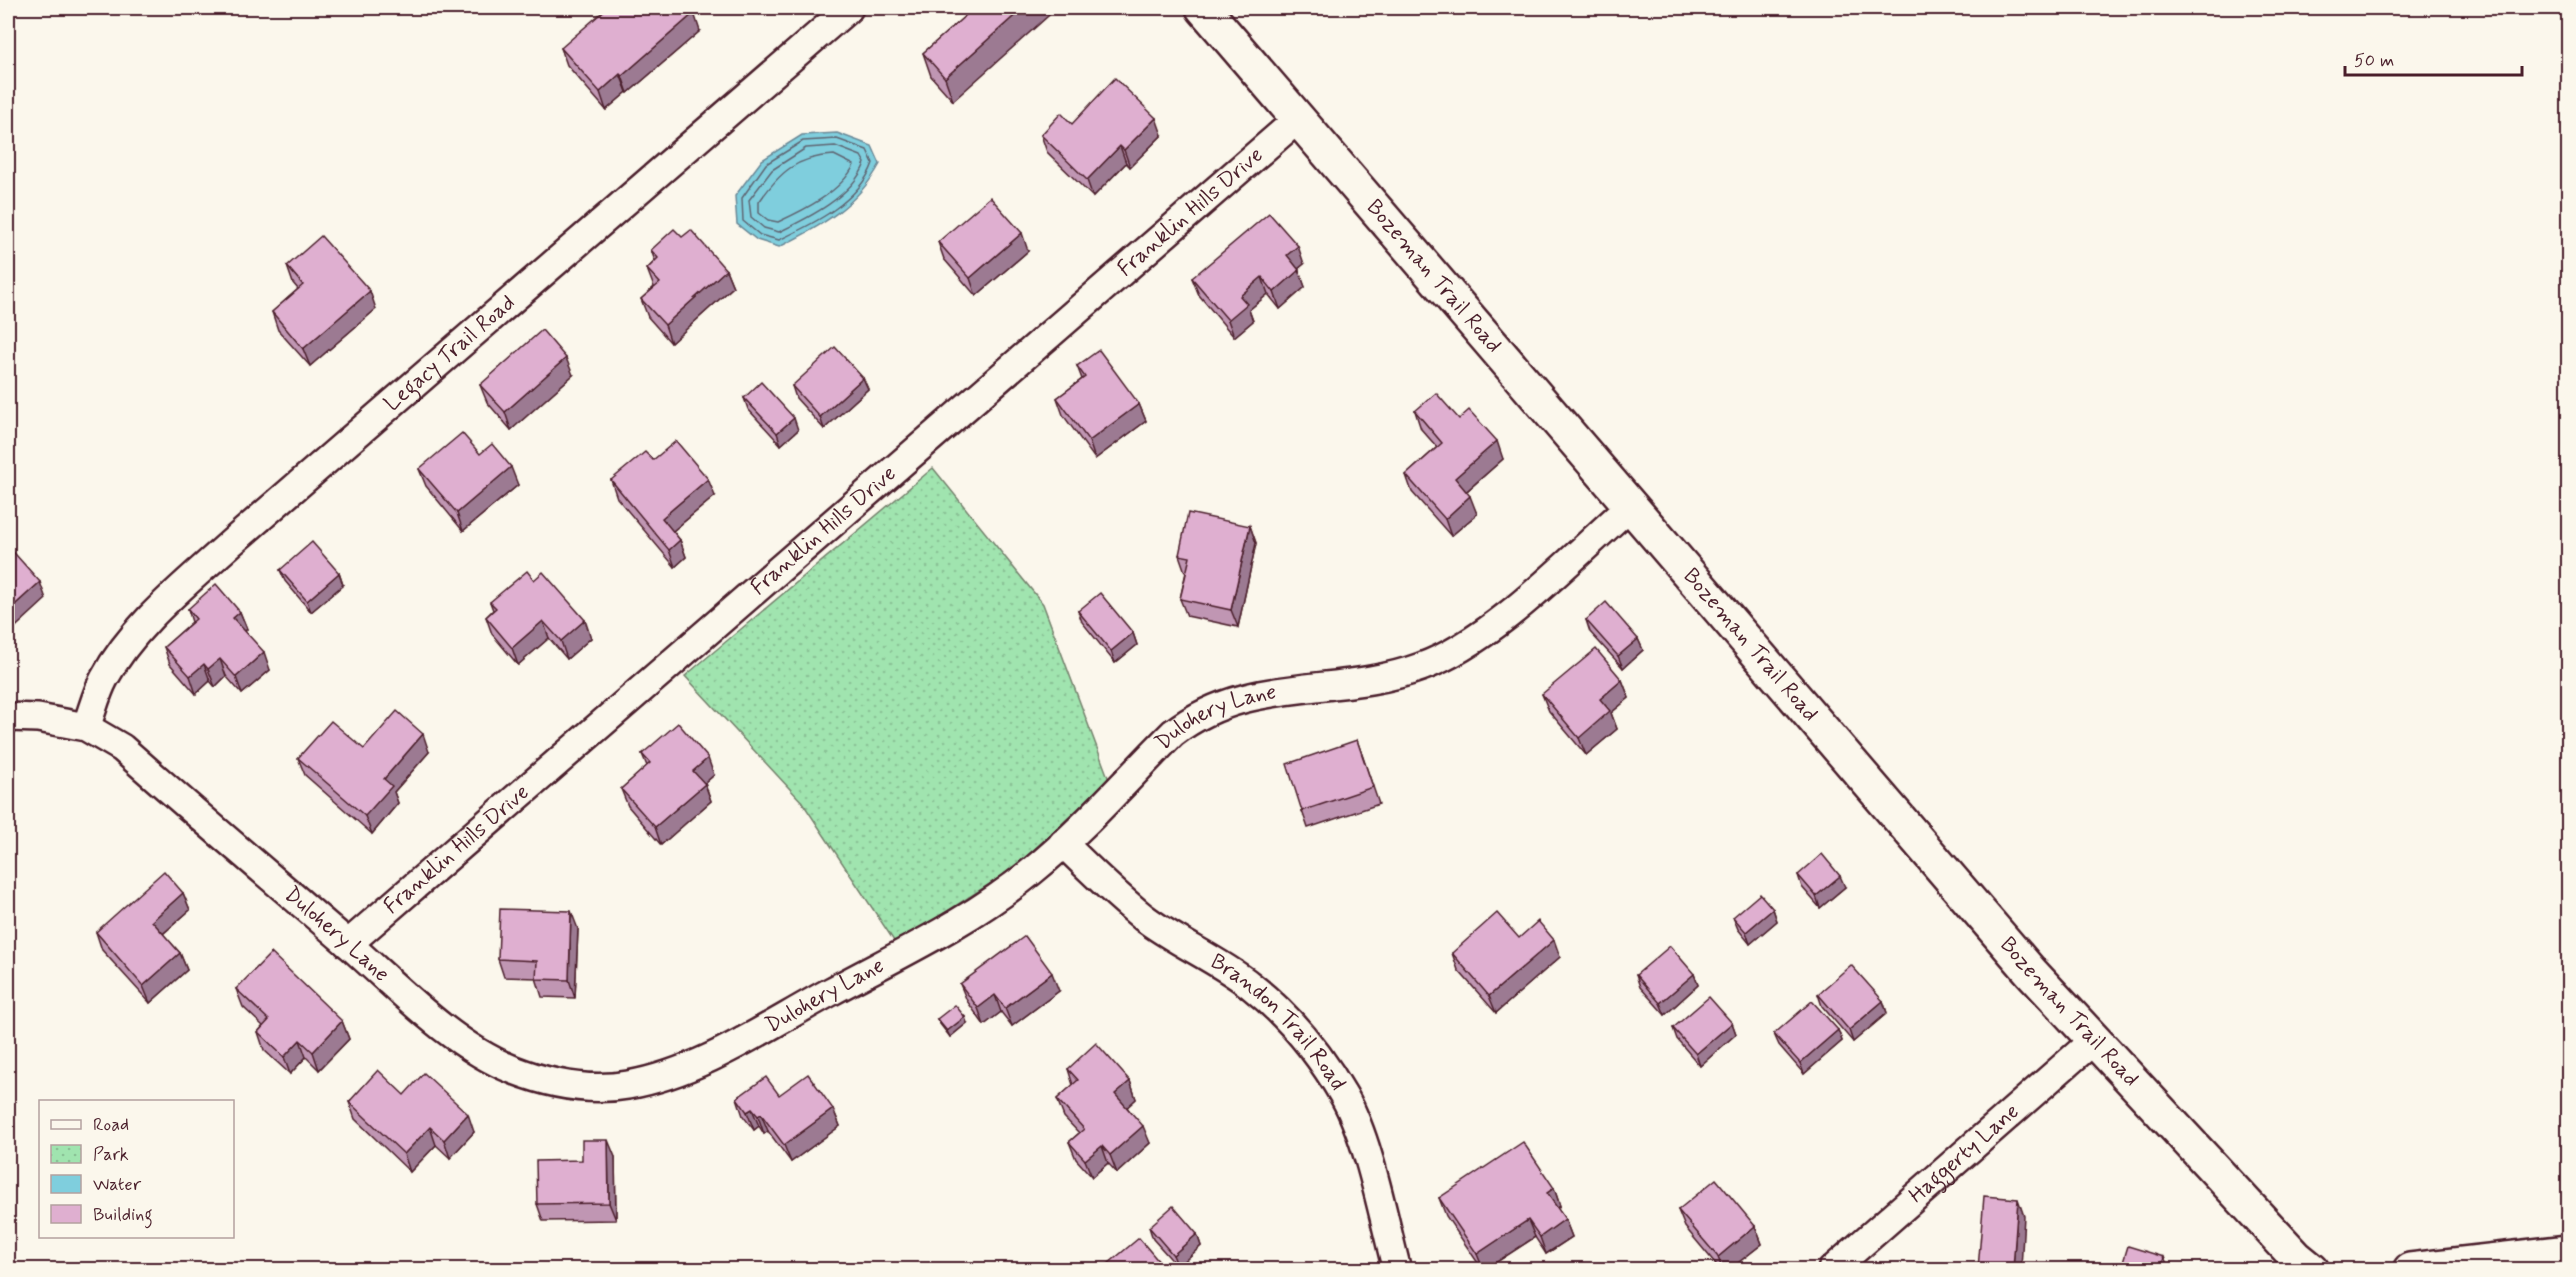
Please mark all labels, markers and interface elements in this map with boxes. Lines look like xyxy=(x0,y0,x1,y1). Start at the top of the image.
scale bar xyxy=(2345,39,2522,77)
text: 50 m xyxy=(2354,49,2394,73)
street label: Franklin Hills Drive xyxy=(1112,141,1269,283)
street label: Bozeman Trail Road xyxy=(1360,194,1507,359)
street label: Legacy Trail Road xyxy=(379,289,521,418)
street label: Franklin Hills Drive xyxy=(745,460,902,602)
street label: Bozeman Trail Road xyxy=(1677,563,1824,728)
street label: Dulohery Lane xyxy=(1150,678,1278,756)
street label: Franklin Hills Drive xyxy=(378,779,535,920)
street label: Dulohery Lane xyxy=(278,881,395,988)
street label: Bozeman Trail Road xyxy=(1993,931,2145,1093)
street label: Brandon Trail Road xyxy=(1205,948,1352,1096)
street label: Dulohery Lane xyxy=(761,952,889,1040)
street label: Haggerty Lane xyxy=(1903,1098,2025,1210)
legend xyxy=(39,1100,234,1238)
text: Road xyxy=(93,1113,129,1137)
text: Park xyxy=(93,1143,129,1167)
text: Water xyxy=(93,1173,142,1197)
text: Building xyxy=(93,1203,153,1229)

